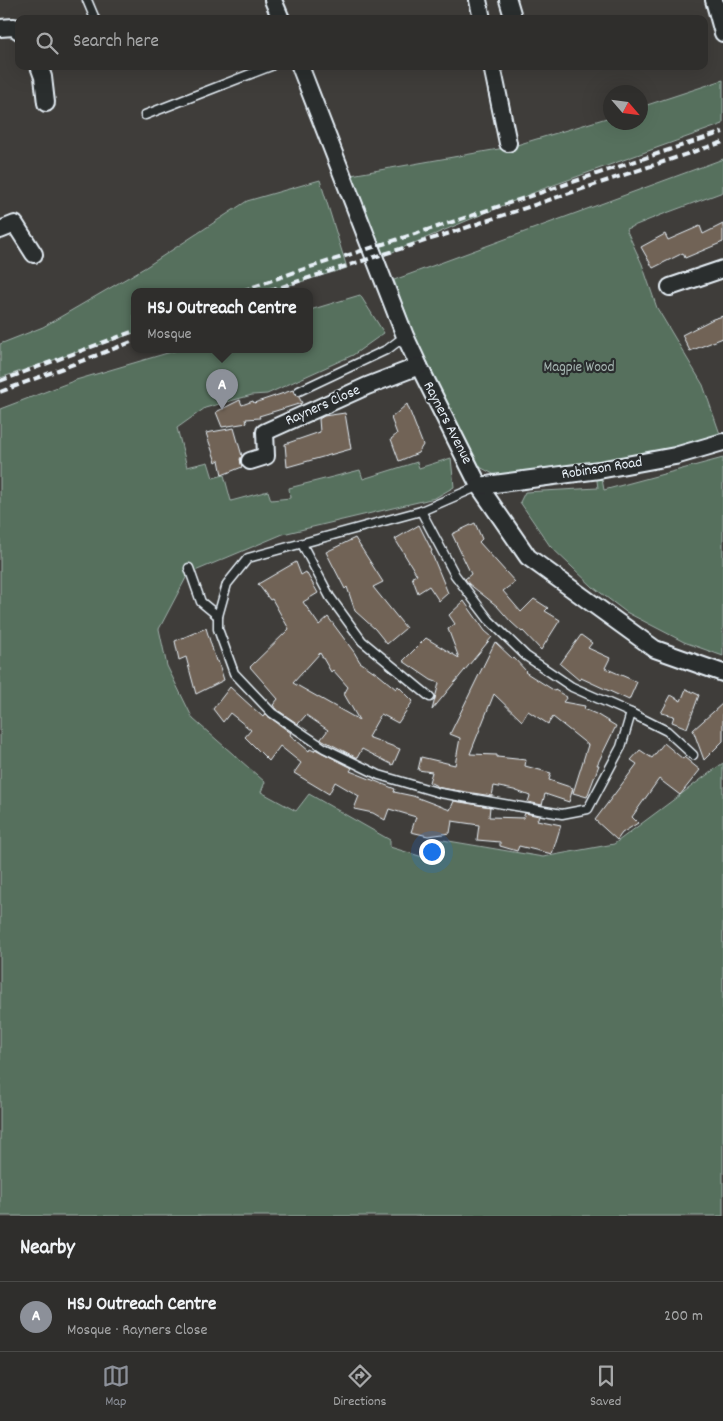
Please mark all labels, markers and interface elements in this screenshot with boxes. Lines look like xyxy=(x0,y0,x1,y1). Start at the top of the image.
search box xyxy=(15,15,708,70)
icon: search xyxy=(33,29,61,57)
text: Search here xyxy=(73,29,159,56)
north arrow xyxy=(603,85,648,130)
popup xyxy=(131,288,313,353)
text: HSJ Outreach Centre xyxy=(147,296,297,323)
text: Mosque xyxy=(147,323,192,346)
park label: Magpie Wood xyxy=(543,357,615,379)
pin: A xyxy=(206,369,238,410)
street label: Rayners Avenue xyxy=(417,378,477,469)
street label: Rayners Close xyxy=(282,380,364,432)
street label: Robinson Road xyxy=(560,452,644,486)
your location xyxy=(419,839,445,865)
text: Nearby xyxy=(20,1234,75,1264)
text: HSJ Outreach Centre xyxy=(67,1292,216,1319)
text: A xyxy=(32,1305,40,1328)
text: 200 m xyxy=(664,1305,703,1328)
text: Mosque · Rayners Close xyxy=(67,1319,207,1342)
tab: Map xyxy=(102,1362,130,1412)
tab: Directions xyxy=(333,1362,386,1412)
tab: Saved xyxy=(590,1362,621,1412)

